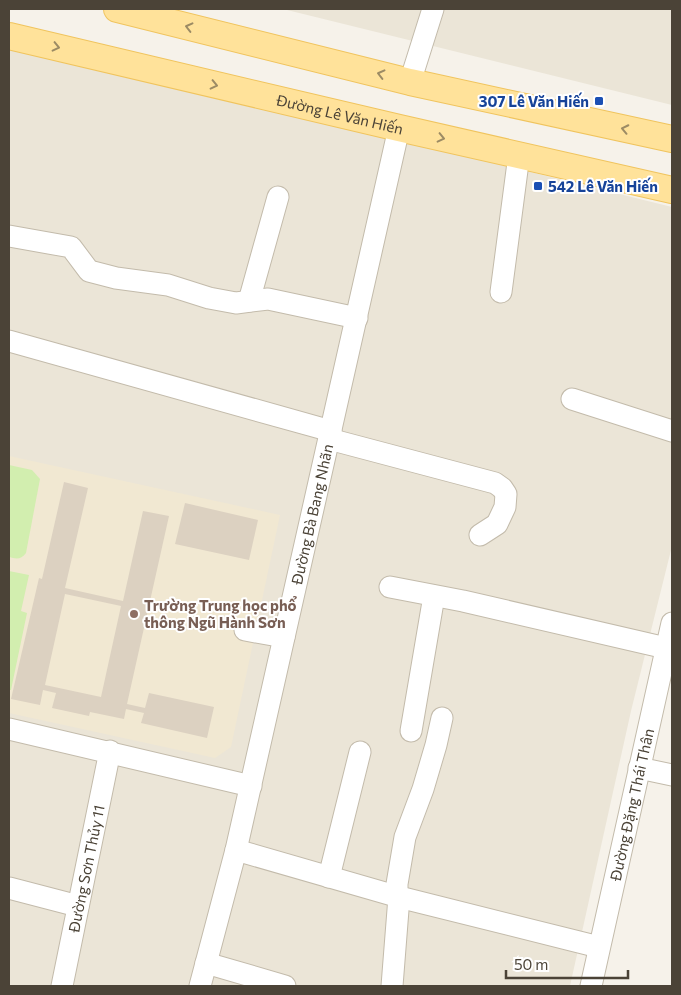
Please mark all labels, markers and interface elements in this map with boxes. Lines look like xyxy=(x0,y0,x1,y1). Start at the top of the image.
one-way arrow xyxy=(185,22,194,33)
one-way arrow xyxy=(52,41,61,52)
one-way arrow xyxy=(376,69,385,80)
one-way arrow xyxy=(210,79,219,90)
street label: Đường Lê Văn Hiến xyxy=(274,90,405,138)
place label: 307 Lê Văn Hiến xyxy=(479,92,589,110)
marker: 307 Lê Văn Hiến xyxy=(593,95,605,107)
one-way arrow xyxy=(620,124,629,135)
one-way arrow xyxy=(436,132,445,143)
place label: 542 Lê Văn Hiến xyxy=(548,177,658,195)
marker: 542 Lê Văn Hiến xyxy=(532,180,544,192)
street label: Đường Bà Bang Nhãn xyxy=(287,442,336,587)
place label: Trường Trung học phổ thông Ngũ Hành Sơn xyxy=(144,596,298,631)
marker: Trường Trung học phổ thông Ngũ Hành Sơn xyxy=(128,608,140,620)
street label: Đường Đặng Thái Thân xyxy=(606,727,657,883)
street label: Đường Sơn Thủy 11 xyxy=(64,803,108,935)
scale bar xyxy=(506,948,628,980)
text: 50 m xyxy=(514,955,548,973)

